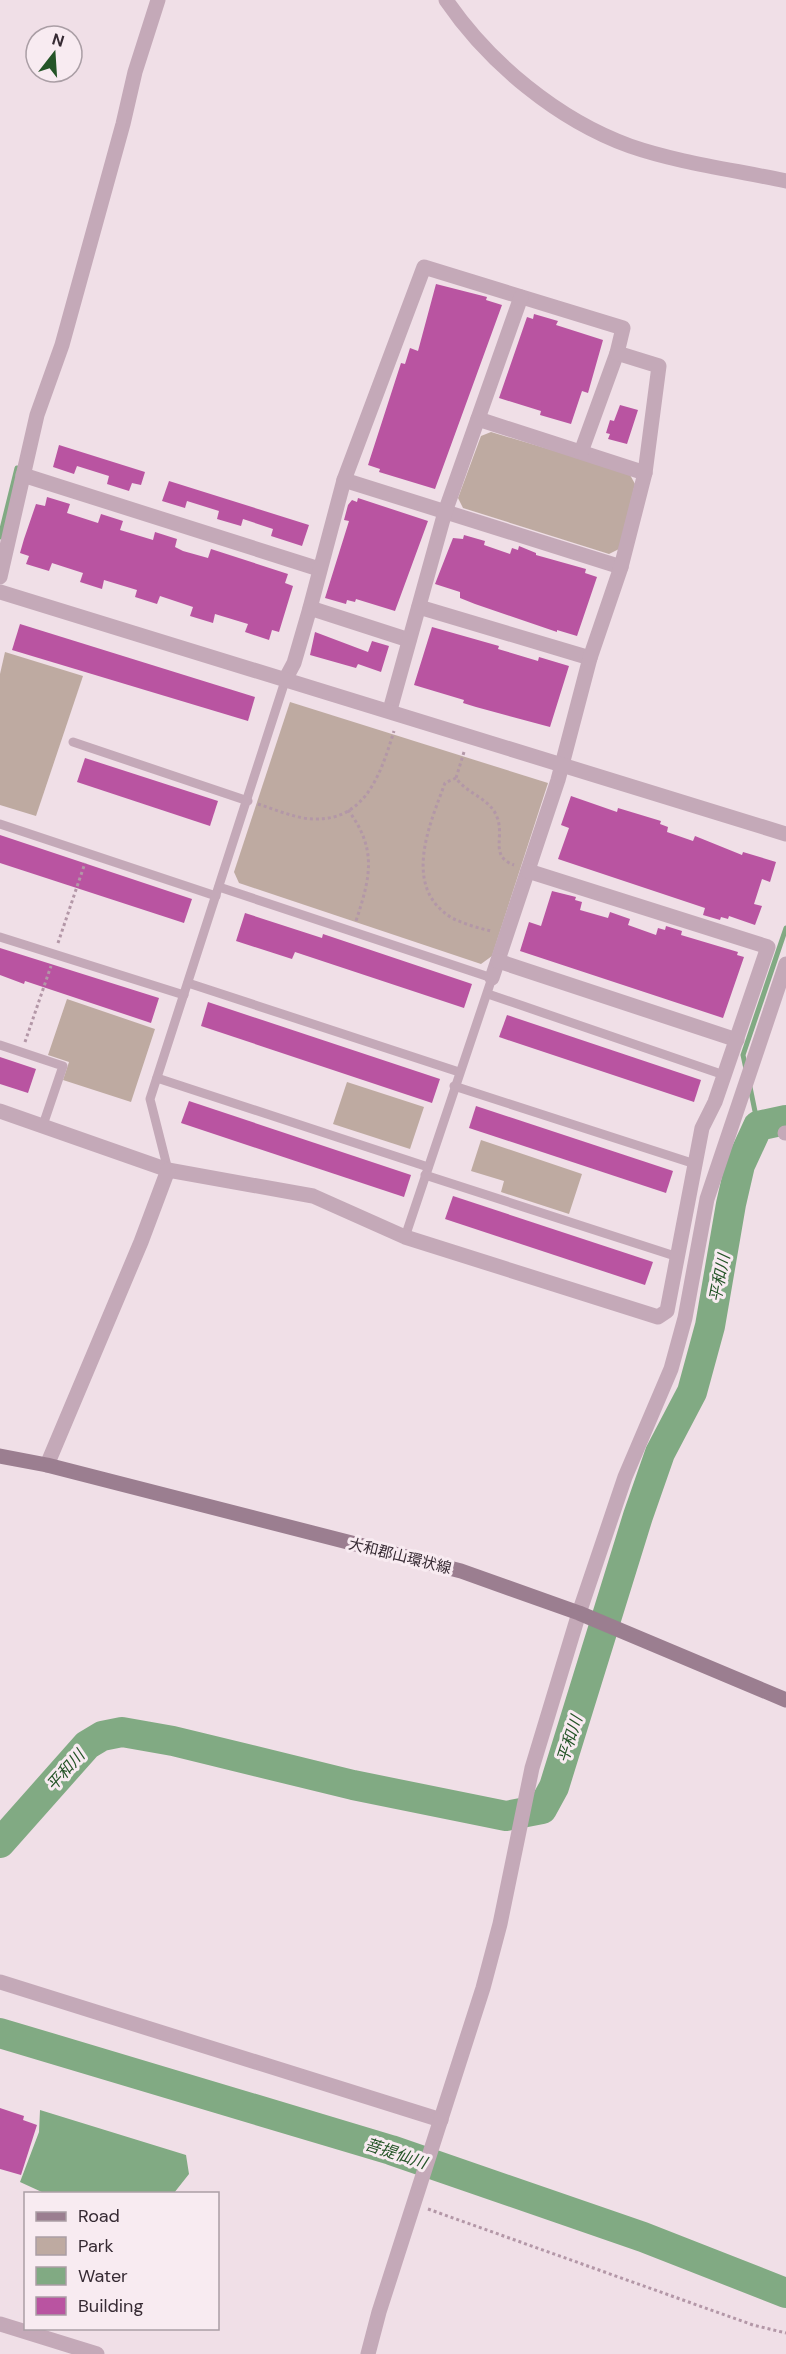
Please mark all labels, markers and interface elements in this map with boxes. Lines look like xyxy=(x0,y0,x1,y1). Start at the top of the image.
north arrow xyxy=(24,24,84,84)
text: N xyxy=(50,28,67,52)
water label: 平和川 xyxy=(705,1251,735,1304)
street label: 大和郡山環状線 xyxy=(347,1534,453,1578)
water label: 平和川 xyxy=(552,1711,587,1765)
water label: 平和川 xyxy=(42,1744,91,1795)
water label: 菩提仙川 xyxy=(362,2134,431,2174)
legend xyxy=(24,2192,219,2330)
text: Road xyxy=(78,2204,120,2228)
text: Park xyxy=(78,2234,114,2258)
text: Water xyxy=(78,2264,128,2288)
text: Building xyxy=(78,2294,143,2318)

